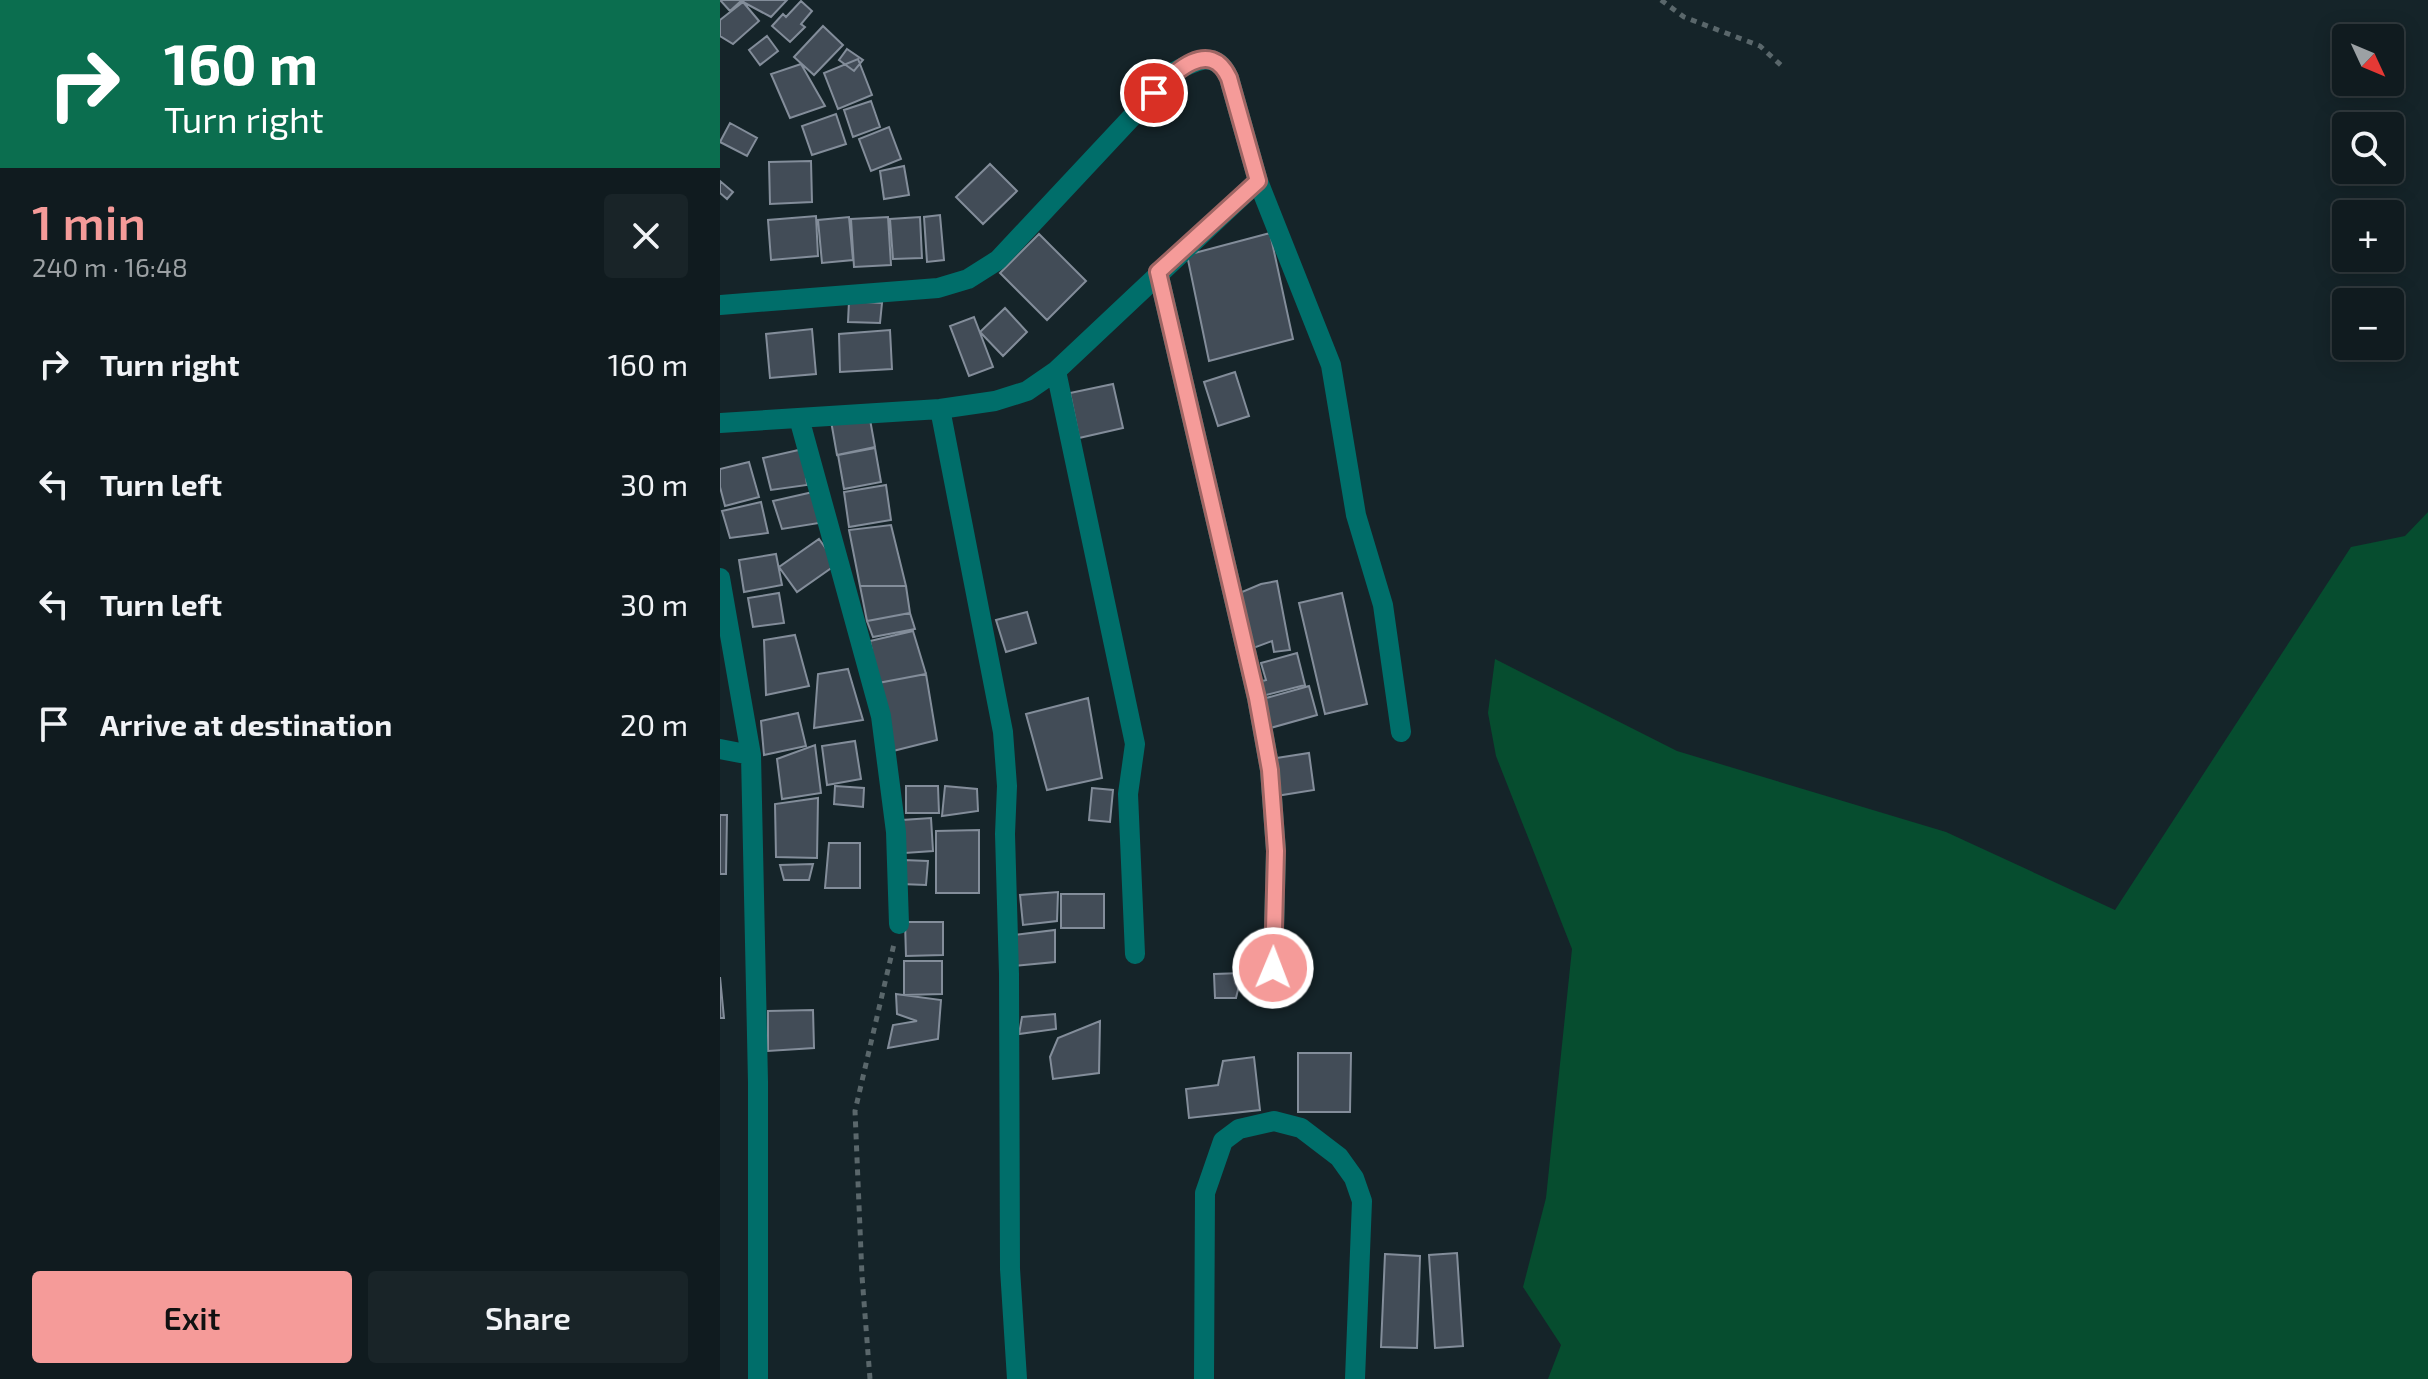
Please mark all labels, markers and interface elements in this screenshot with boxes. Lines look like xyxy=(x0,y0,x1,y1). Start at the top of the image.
north arrow xyxy=(2332,24,2404,96)
map controls xyxy=(2332,24,2404,360)
text: 160 m xyxy=(164,29,318,96)
icon: right xyxy=(32,32,136,136)
pin xyxy=(1120,59,1188,127)
icon: arrive xyxy=(1132,71,1176,115)
text: Turn right xyxy=(164,97,324,140)
button: search xyxy=(2332,112,2404,184)
text: 1 min xyxy=(32,192,146,250)
button: close xyxy=(604,194,688,278)
button: + xyxy=(2332,200,2404,272)
text: 240 m · 16:48 xyxy=(32,251,188,282)
button: − xyxy=(2332,288,2404,360)
icon: right xyxy=(32,342,76,386)
text: Turn right xyxy=(100,346,240,382)
text: 160 m xyxy=(608,346,688,382)
icon: left xyxy=(32,462,76,506)
text: Turn left xyxy=(100,466,222,502)
text: 30 m xyxy=(620,466,688,502)
icon: left xyxy=(32,582,76,626)
text: Turn left xyxy=(100,586,222,622)
text: 30 m xyxy=(620,586,688,622)
icon: arrive xyxy=(32,702,76,746)
text: Arrive at destination xyxy=(100,706,392,742)
text: 20 m xyxy=(620,706,688,742)
position arrow xyxy=(1231,926,1315,1010)
button: Exit xyxy=(32,1271,352,1363)
button: Share xyxy=(368,1271,688,1363)

